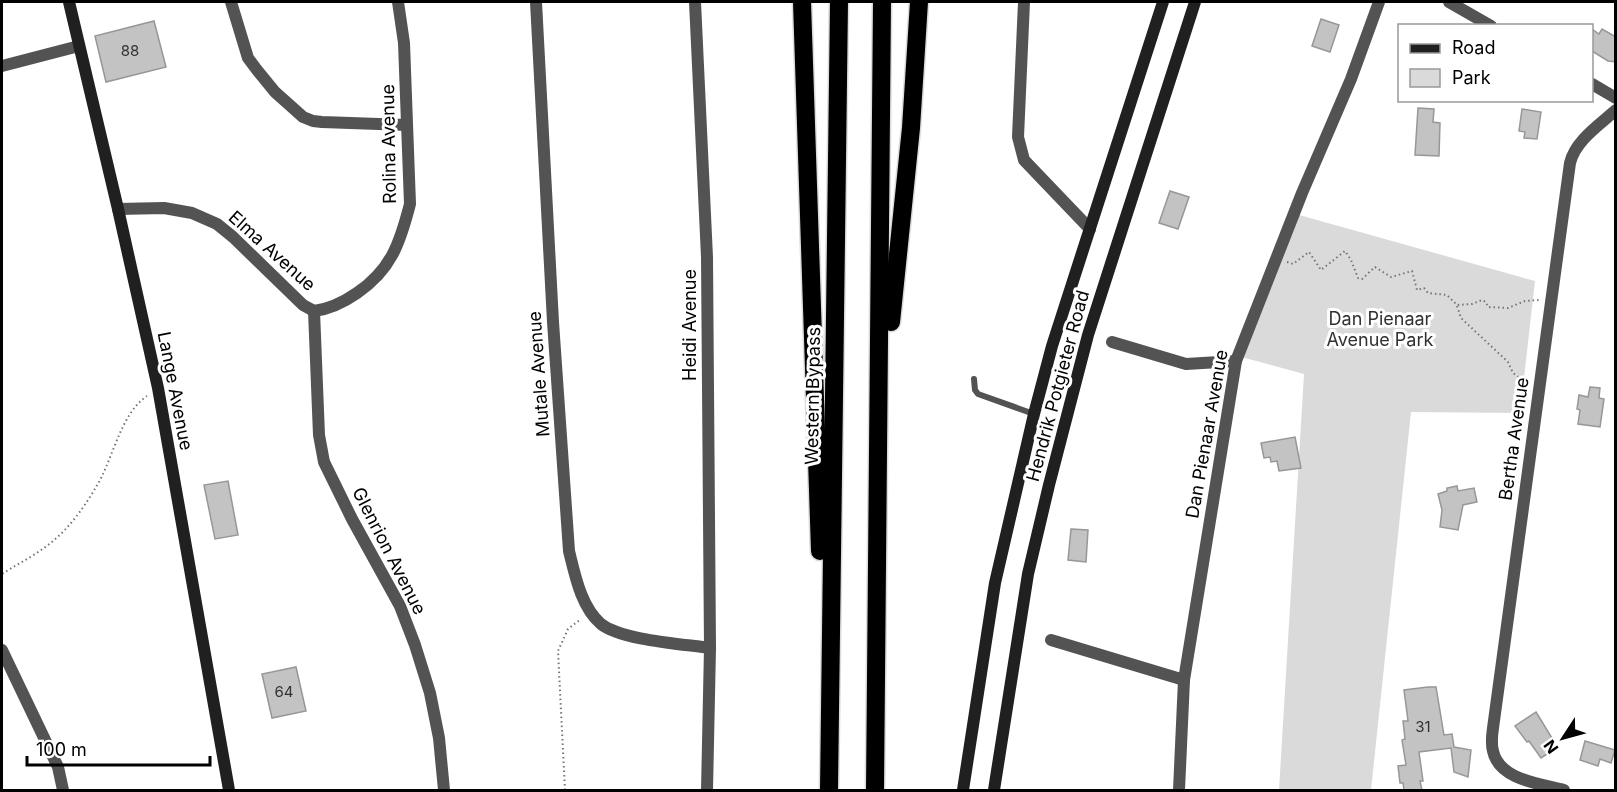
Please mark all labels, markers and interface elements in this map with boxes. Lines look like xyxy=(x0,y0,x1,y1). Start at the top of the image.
legend xyxy=(1398,24,1593,102)
text: Road xyxy=(1452,37,1495,58)
house number: 88 xyxy=(121,41,139,60)
text: Park xyxy=(1452,67,1491,88)
street label: Rolina Avenue xyxy=(377,84,400,204)
street label: Elma Avenue xyxy=(225,206,320,295)
street label: Heidi Avenue xyxy=(679,269,700,381)
street label: Hendrik Potgieter Road xyxy=(1022,288,1093,484)
park label: Dan Pienaar Avenue Park xyxy=(1327,308,1434,350)
street label: Mutale Avenue xyxy=(524,310,553,438)
street label: Western Bypass xyxy=(801,327,824,465)
street label: Lange Avenue xyxy=(154,330,197,452)
street label: Dan Pienaar Avenue xyxy=(1181,348,1232,520)
street label: Bertha Avenue xyxy=(1494,376,1533,502)
street label: Glenrion Avenue xyxy=(348,484,431,618)
house number: 64 xyxy=(275,682,294,701)
north arrow xyxy=(1533,708,1593,768)
house number: 31 xyxy=(1415,717,1431,736)
scale bar xyxy=(27,729,210,767)
text: N xyxy=(1539,736,1563,758)
text: 100 m xyxy=(36,739,87,760)

